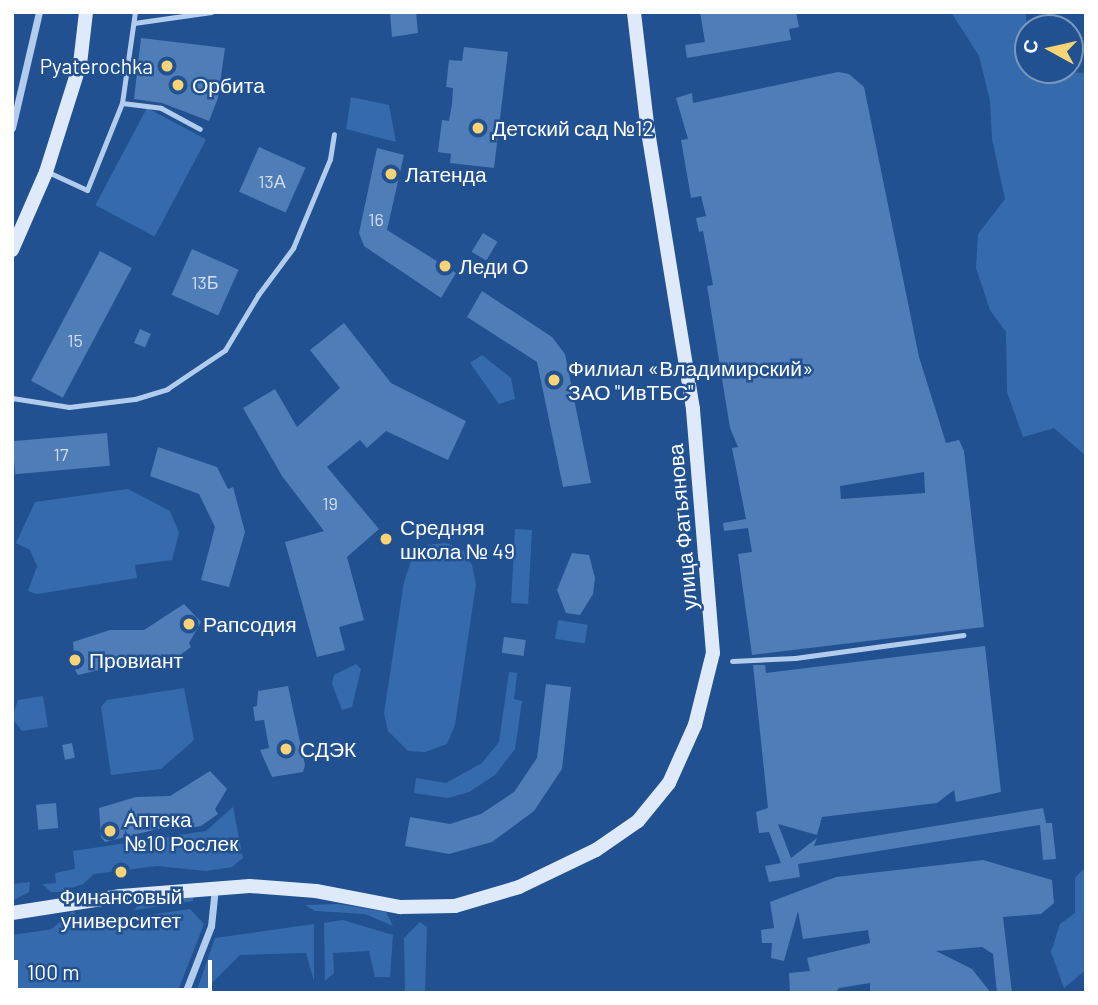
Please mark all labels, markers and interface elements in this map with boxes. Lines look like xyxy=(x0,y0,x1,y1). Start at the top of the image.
north arrow xyxy=(1014,14,1084,84)
text: С xyxy=(1017,38,1042,55)
place label: Pyaterochka xyxy=(40,53,153,79)
marker: Pyaterochka xyxy=(159,58,175,74)
place label: Орбита xyxy=(192,72,265,98)
marker: Орбита xyxy=(170,77,186,93)
place label: Детский сад №12 xyxy=(492,115,654,141)
marker: Детский сад №12 xyxy=(470,120,486,136)
place label: Латенда xyxy=(405,161,487,187)
marker: Латенда xyxy=(383,166,399,182)
house number: 13А xyxy=(258,170,286,192)
house number: 16 xyxy=(368,208,384,230)
place label: Леди О xyxy=(459,253,529,279)
marker: Леди О xyxy=(437,258,453,274)
house number: 13Б xyxy=(191,271,219,293)
house number: 15 xyxy=(67,329,83,351)
place label: Филиал «Владимирский» ЗАО "ИвТБС" xyxy=(568,355,813,405)
marker: Филиал «Владимирский» ЗАО "ИвТБС" xyxy=(546,372,562,388)
house number: 17 xyxy=(54,443,68,465)
street label: улица Фатьянова xyxy=(662,443,702,611)
house number: 19 xyxy=(322,492,338,514)
place label: Средняя школа № 49 xyxy=(400,514,515,564)
marker: Средняя школа № 49 xyxy=(378,531,394,547)
place label: Рапсодия xyxy=(203,611,297,637)
marker: Рапсодия xyxy=(181,616,197,632)
place label: Провиант xyxy=(89,647,183,673)
marker: Провиант xyxy=(67,652,83,668)
place label: СДЭК xyxy=(300,736,356,762)
marker: СДЭК xyxy=(278,741,294,757)
place label: Аптека №10 Рослек xyxy=(124,806,238,856)
marker: Аптека №10 Рослек xyxy=(102,823,118,839)
marker: Финансовый университет xyxy=(113,864,129,880)
place label: Финансовый университет xyxy=(60,883,182,933)
scale bar xyxy=(18,946,215,990)
text: 100 m xyxy=(27,959,80,984)

